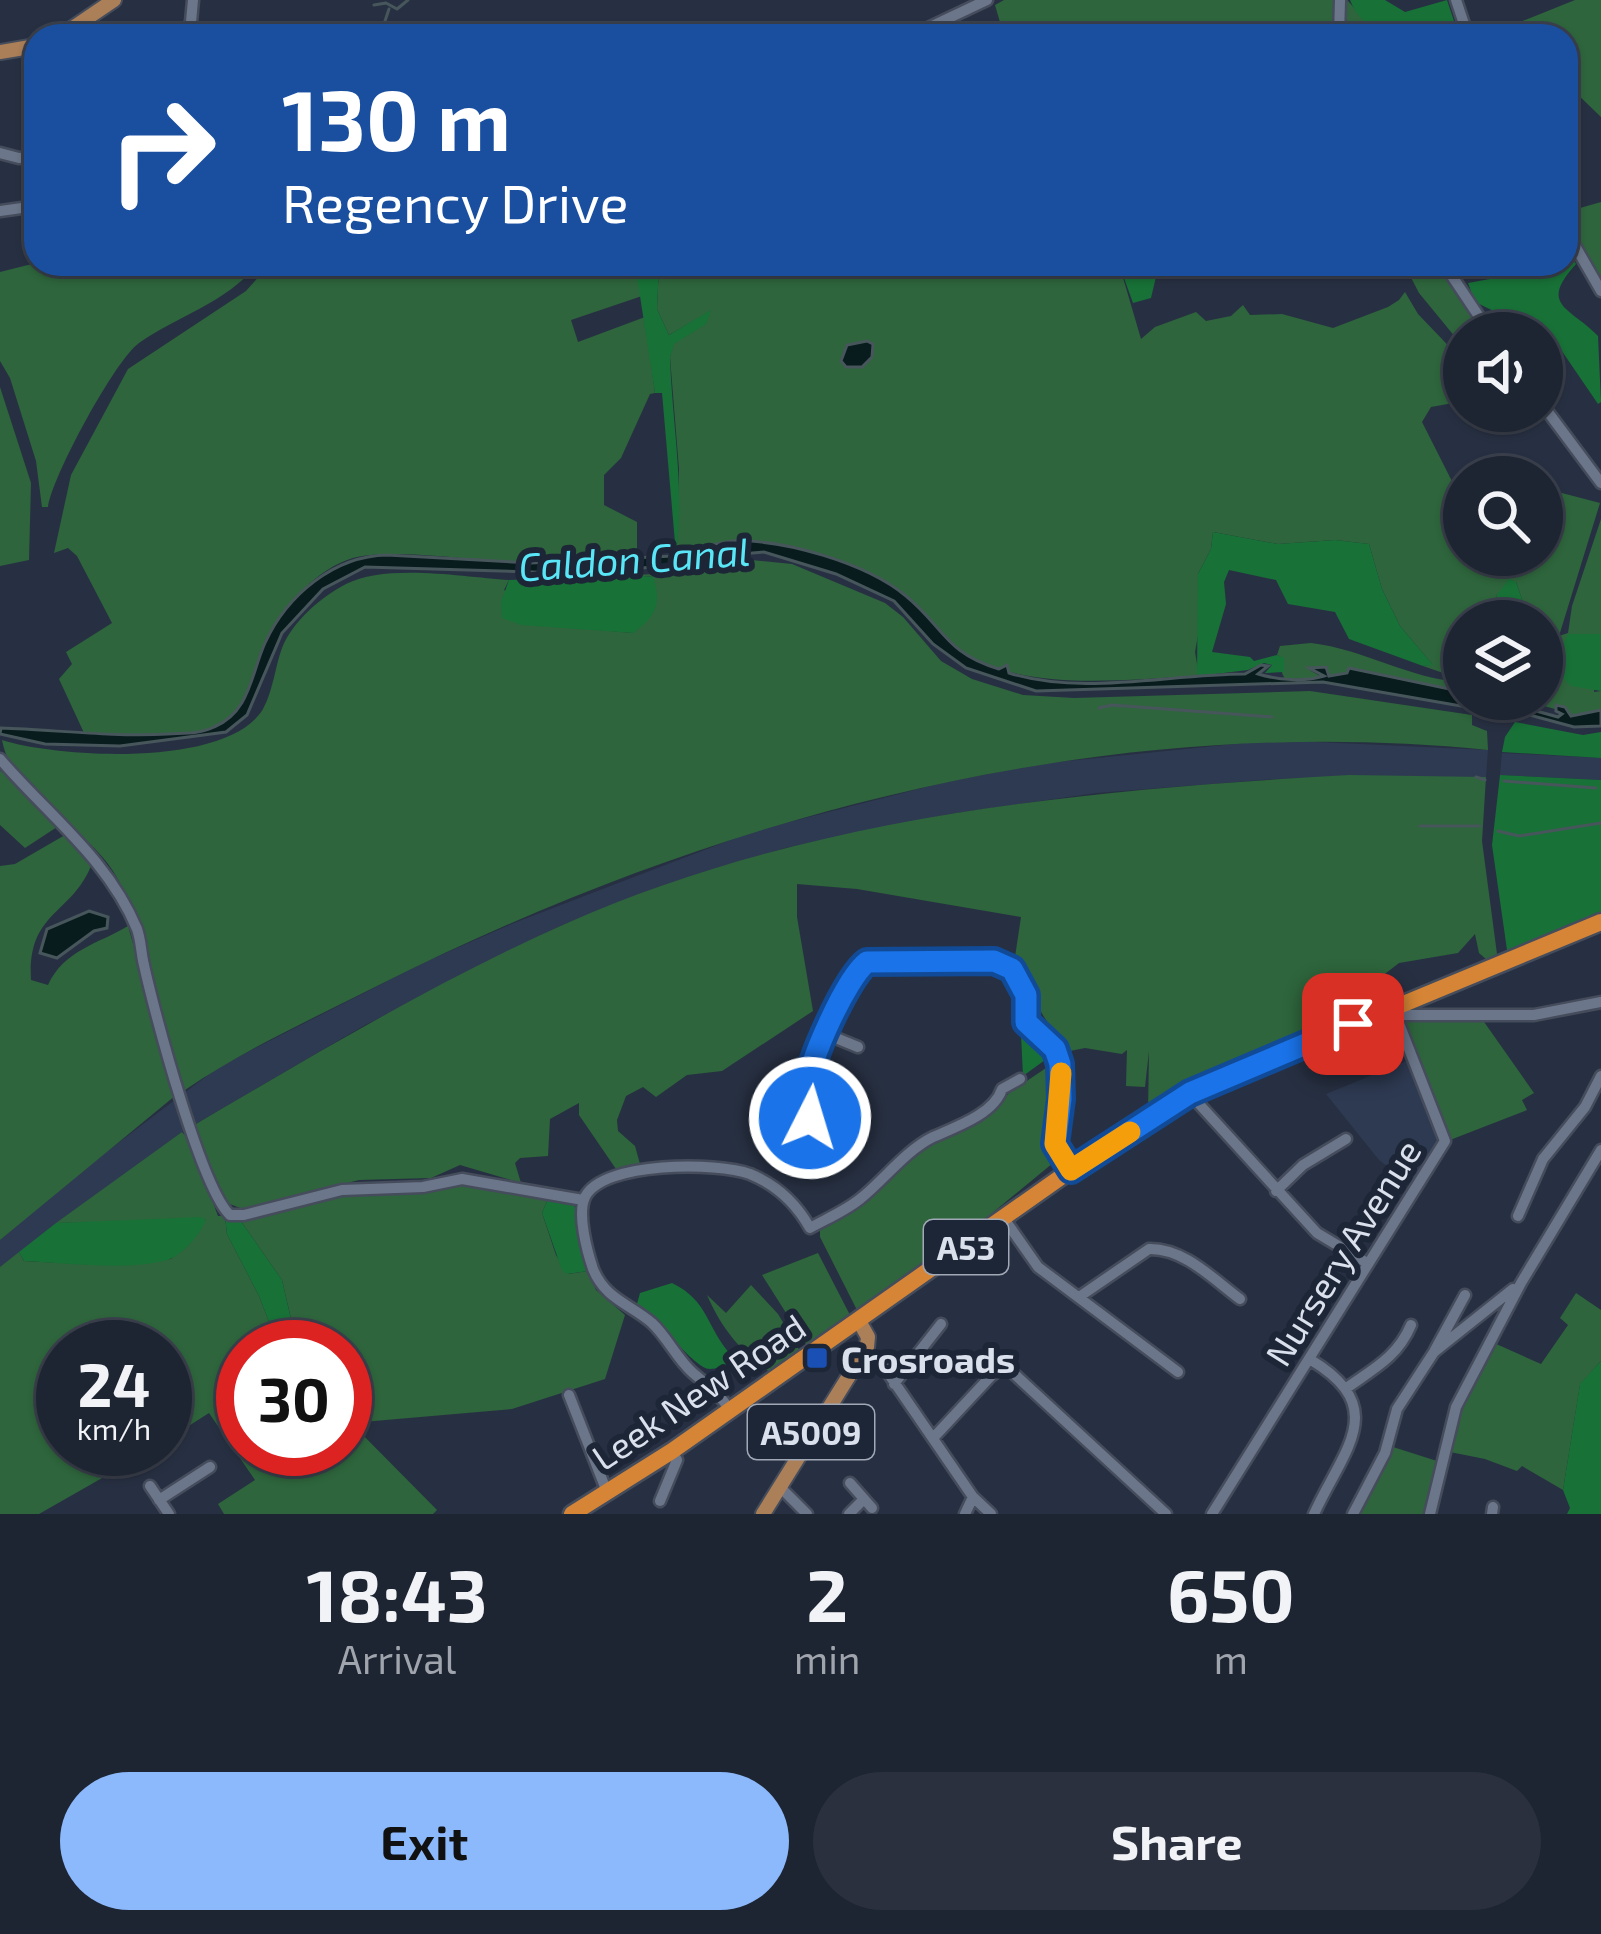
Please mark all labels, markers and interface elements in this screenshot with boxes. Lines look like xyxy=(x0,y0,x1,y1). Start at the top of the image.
text: 130 m xyxy=(282,67,511,168)
icon: right xyxy=(84,72,240,228)
text: Regency Drive xyxy=(282,169,628,234)
map controls xyxy=(1443,312,1563,720)
button: sound xyxy=(1443,312,1563,432)
button: search xyxy=(1443,456,1563,576)
water label: Caldon Canal xyxy=(517,526,751,590)
button: layers xyxy=(1443,600,1563,720)
pin xyxy=(1302,973,1404,1075)
icon: arrive xyxy=(1320,991,1386,1057)
position arrow xyxy=(747,1055,873,1181)
street label: Nursery Avenue xyxy=(1255,1131,1429,1373)
road number: A53 xyxy=(924,1220,1008,1274)
street label: Leek New Road xyxy=(583,1304,813,1478)
speed limit sign: 30 xyxy=(216,1320,372,1476)
place label: Crosroads xyxy=(841,1337,1015,1380)
marker: Crosroads xyxy=(804,1345,830,1371)
text: 24 xyxy=(77,1347,151,1419)
road number: A5009 xyxy=(748,1405,874,1459)
text: km/h xyxy=(77,1410,151,1446)
text: 18:43 xyxy=(306,1550,488,1636)
text: 2 xyxy=(806,1550,848,1636)
text: 650 xyxy=(1167,1550,1295,1636)
text: Arrival xyxy=(338,1635,456,1682)
text: min xyxy=(794,1635,861,1682)
text: m xyxy=(1214,1635,1248,1682)
button: Exit xyxy=(60,1772,789,1910)
button: Share xyxy=(813,1772,1541,1910)

